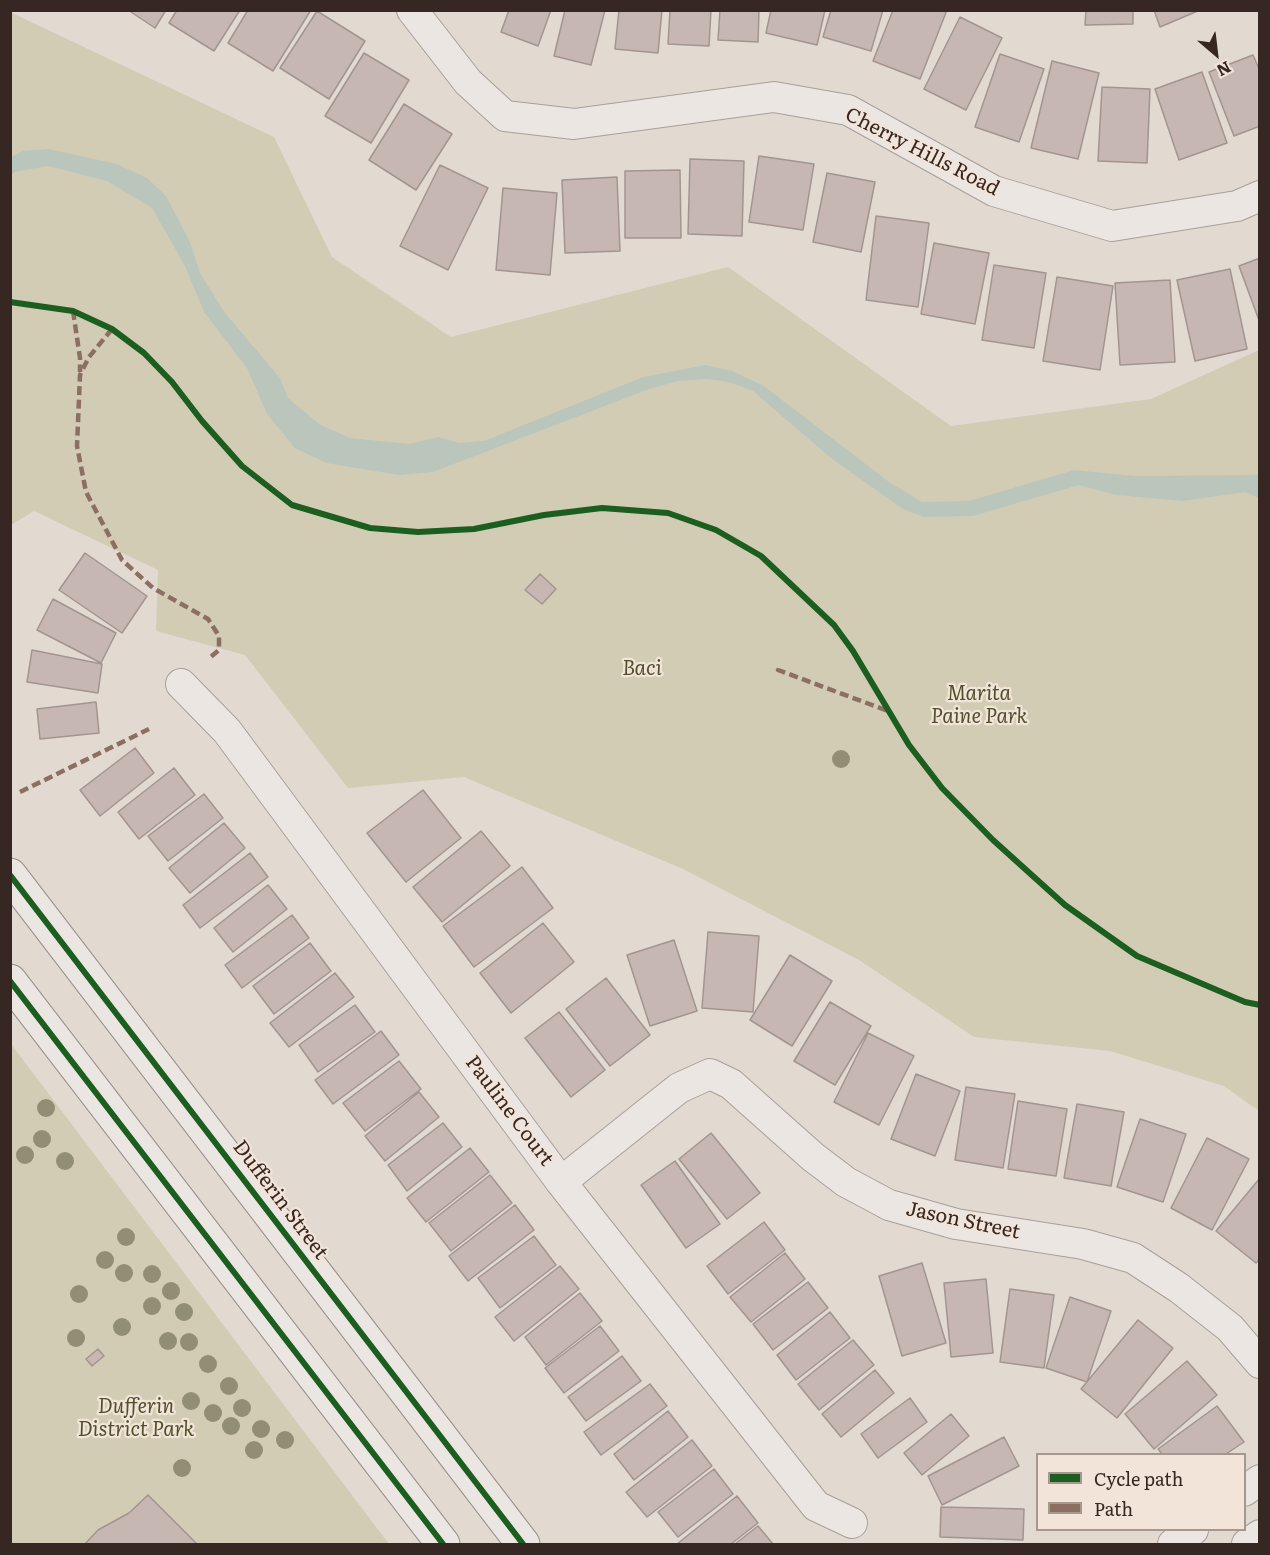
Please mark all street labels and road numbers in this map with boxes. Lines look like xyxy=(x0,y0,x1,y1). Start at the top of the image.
street label: Cherry Hills Road xyxy=(841,103,1003,201)
street label: Pauline Court xyxy=(460,1051,558,1171)
street label: Dufferin Street xyxy=(227,1136,333,1264)
street label: Jason Street xyxy=(904,1197,1022,1245)

